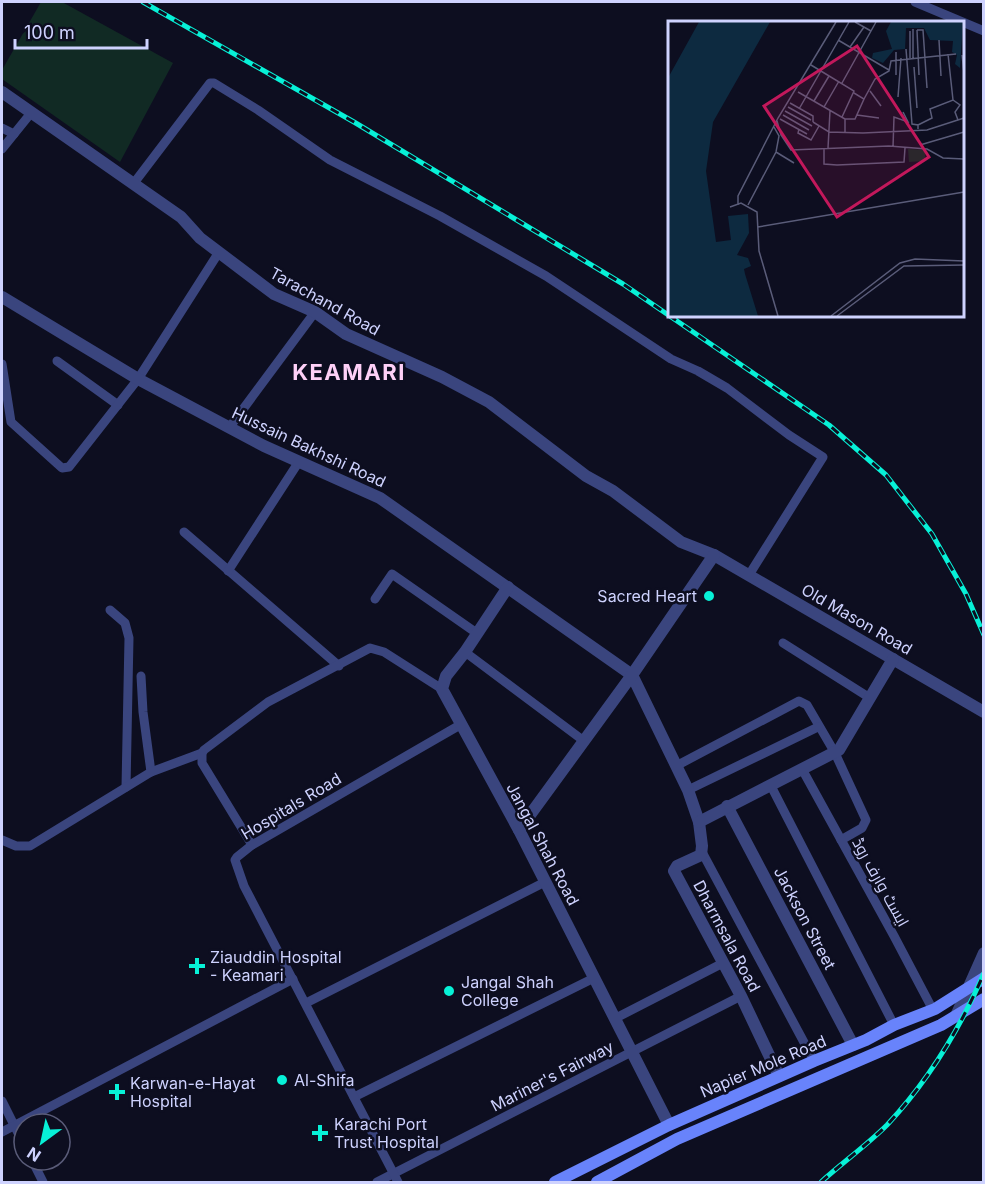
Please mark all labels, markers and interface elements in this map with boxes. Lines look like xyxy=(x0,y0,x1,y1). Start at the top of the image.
scale bar xyxy=(15,12,147,50)
inset map xyxy=(668,21,964,316)
text: 100 m xyxy=(24,22,75,43)
street label: Tarachand Road xyxy=(266,262,384,340)
district label: KEAMARI xyxy=(292,359,406,385)
street label: Hussain Bakhshi Road xyxy=(229,403,389,491)
street label: Old Mason Road xyxy=(798,579,916,659)
place label: Sacred Heart xyxy=(597,586,697,606)
marker: Sacred Heart xyxy=(702,589,716,603)
street label: Hospitals Road xyxy=(237,768,345,844)
street label: Jangal Shah Road xyxy=(502,779,584,909)
street label: ایسٹ وارف روڈ xyxy=(848,834,914,930)
street label: Jackson Street xyxy=(770,863,840,973)
street label: Dharmsala Road xyxy=(689,877,765,995)
place label: Ziauddin Hospital - Keamari xyxy=(210,947,342,985)
marker: Ziauddin Hospital - Keamari xyxy=(188,957,206,975)
place label: Jangal Shah College xyxy=(461,972,554,1010)
marker: Jangal Shah College xyxy=(442,984,456,998)
street label: Napier Mole Road xyxy=(697,1030,829,1102)
street label: Mariner's Fairway xyxy=(487,1036,617,1116)
place label: Al-Shifa xyxy=(294,1070,355,1090)
place label: Karwan-e-Hayat Hospital xyxy=(130,1073,255,1111)
marker: Al-Shifa xyxy=(275,1073,289,1087)
marker: Karwan-e-Hayat Hospital xyxy=(108,1083,126,1101)
north arrow xyxy=(12,1112,72,1172)
place label: Karachi Port Trust Hospital xyxy=(334,1114,439,1152)
marker: Karachi Port Trust Hospital xyxy=(311,1124,329,1142)
text: N xyxy=(23,1143,44,1166)

